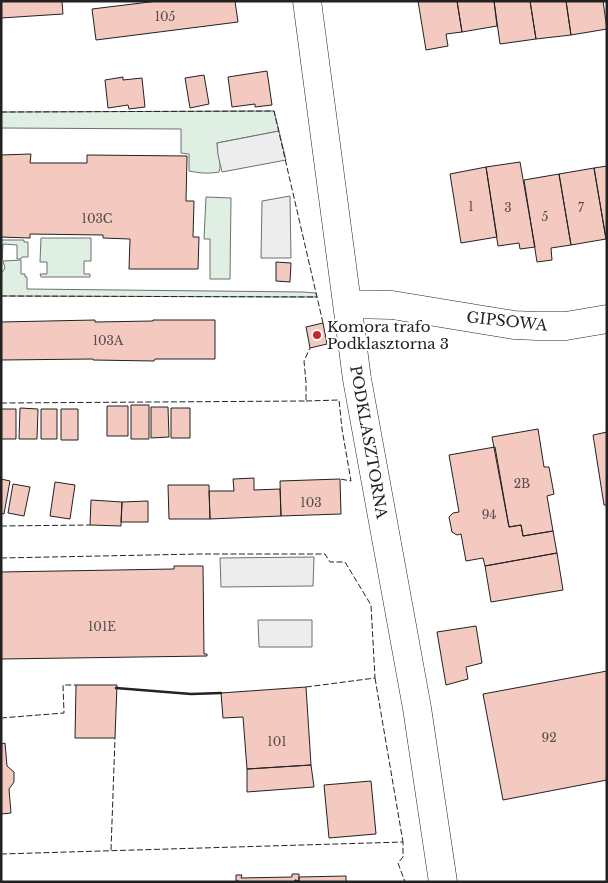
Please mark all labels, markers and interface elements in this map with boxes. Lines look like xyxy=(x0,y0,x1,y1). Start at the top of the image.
house number: 105 xyxy=(155,9,176,24)
house number: 1 xyxy=(468,199,474,214)
house number: 3 xyxy=(504,200,512,215)
house number: 7 xyxy=(578,200,585,215)
house number: 5 xyxy=(542,209,549,224)
house number: 103C xyxy=(82,211,112,226)
street label: GIPSOWA xyxy=(466,307,549,335)
place label: Komora trafo Podklasztorna 3 xyxy=(327,317,449,353)
marker: Komora trafo Podklasztorna 3 xyxy=(311,329,323,341)
house number: 103A xyxy=(93,333,124,348)
street label: PODKLASZTORNA xyxy=(346,364,392,521)
house number: 2B xyxy=(514,476,530,491)
house number: 103 xyxy=(300,495,322,510)
house number: 94 xyxy=(482,507,496,522)
house number: 101E xyxy=(88,619,116,634)
house number: 92 xyxy=(541,730,557,745)
house number: 101 xyxy=(267,734,287,749)

